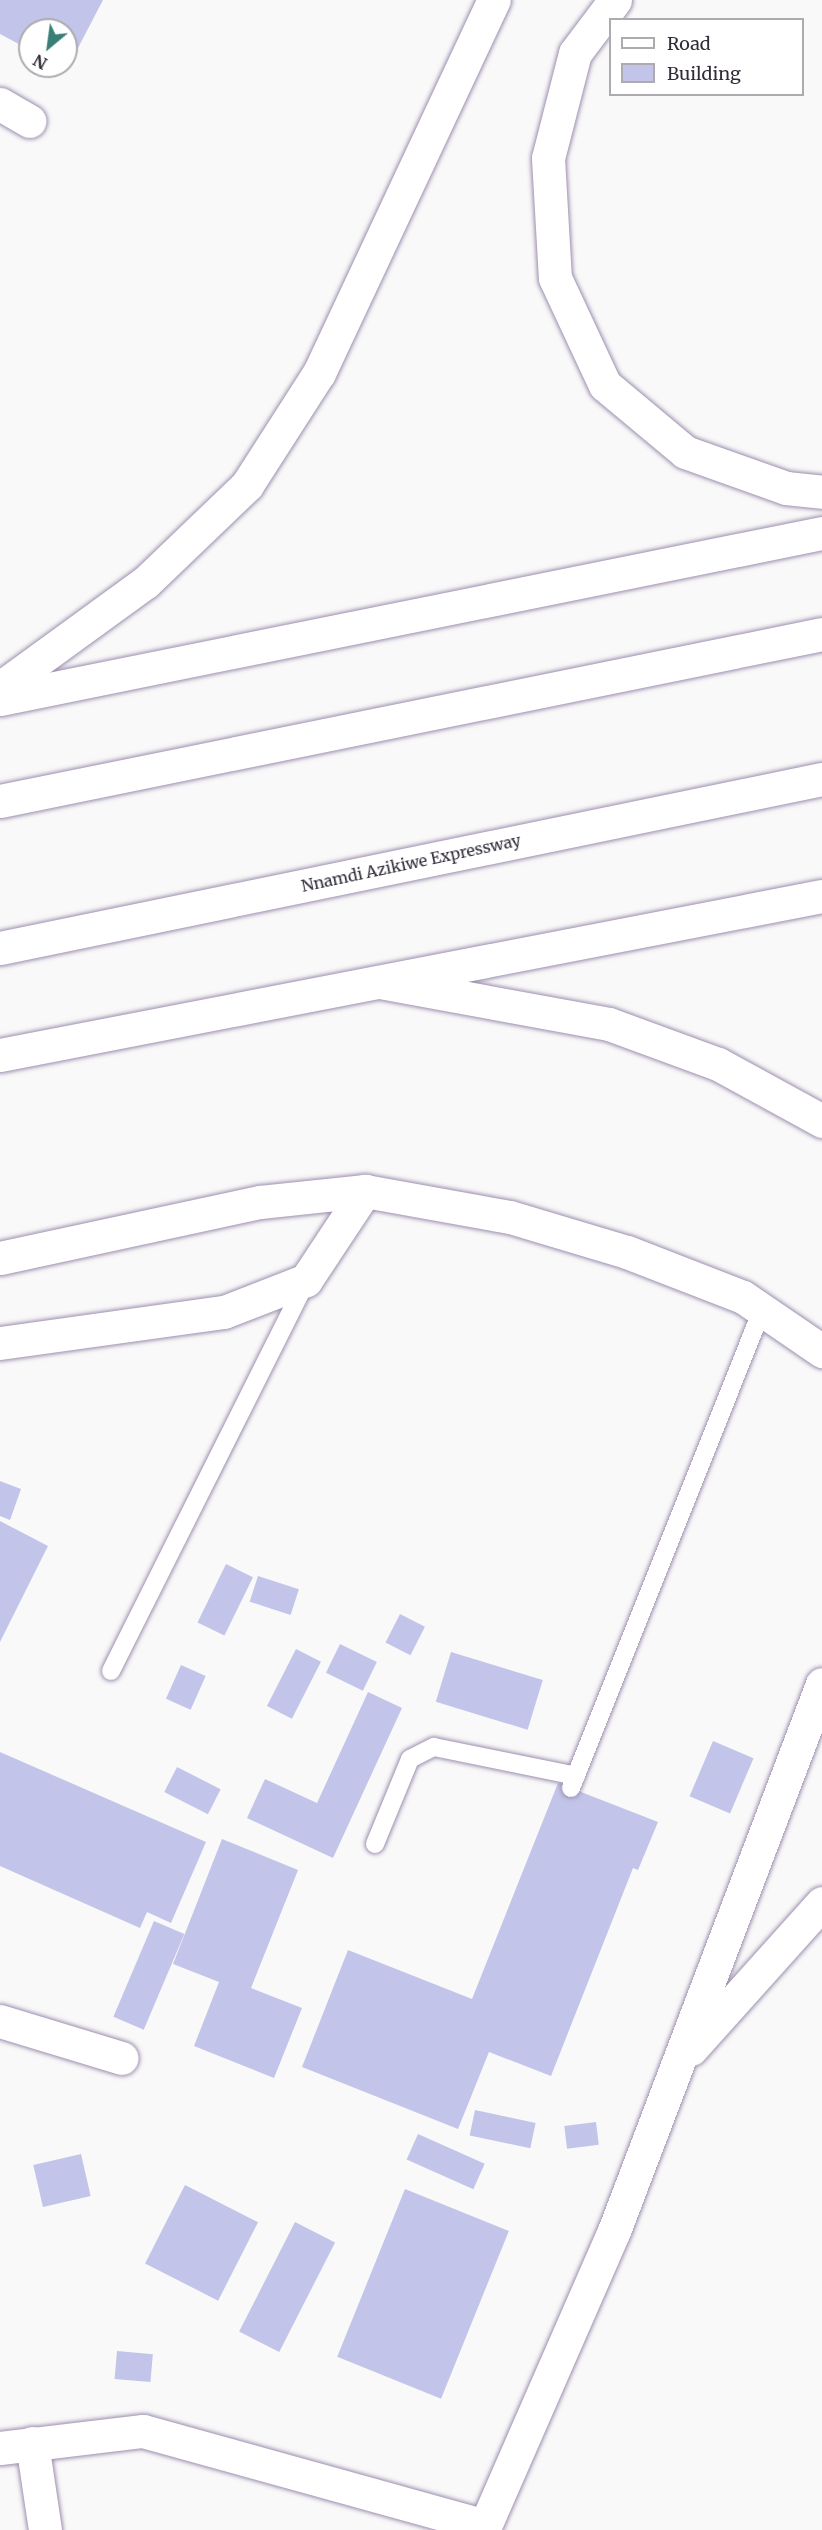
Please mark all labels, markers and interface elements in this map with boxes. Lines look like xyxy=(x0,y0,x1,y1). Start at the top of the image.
north arrow xyxy=(18,18,78,78)
legend xyxy=(609,18,804,96)
text: Road xyxy=(667,32,711,55)
text: N xyxy=(30,50,51,74)
text: Building xyxy=(667,62,741,85)
street label: Nnamdi Azikiwe Expressway xyxy=(300,830,522,896)

